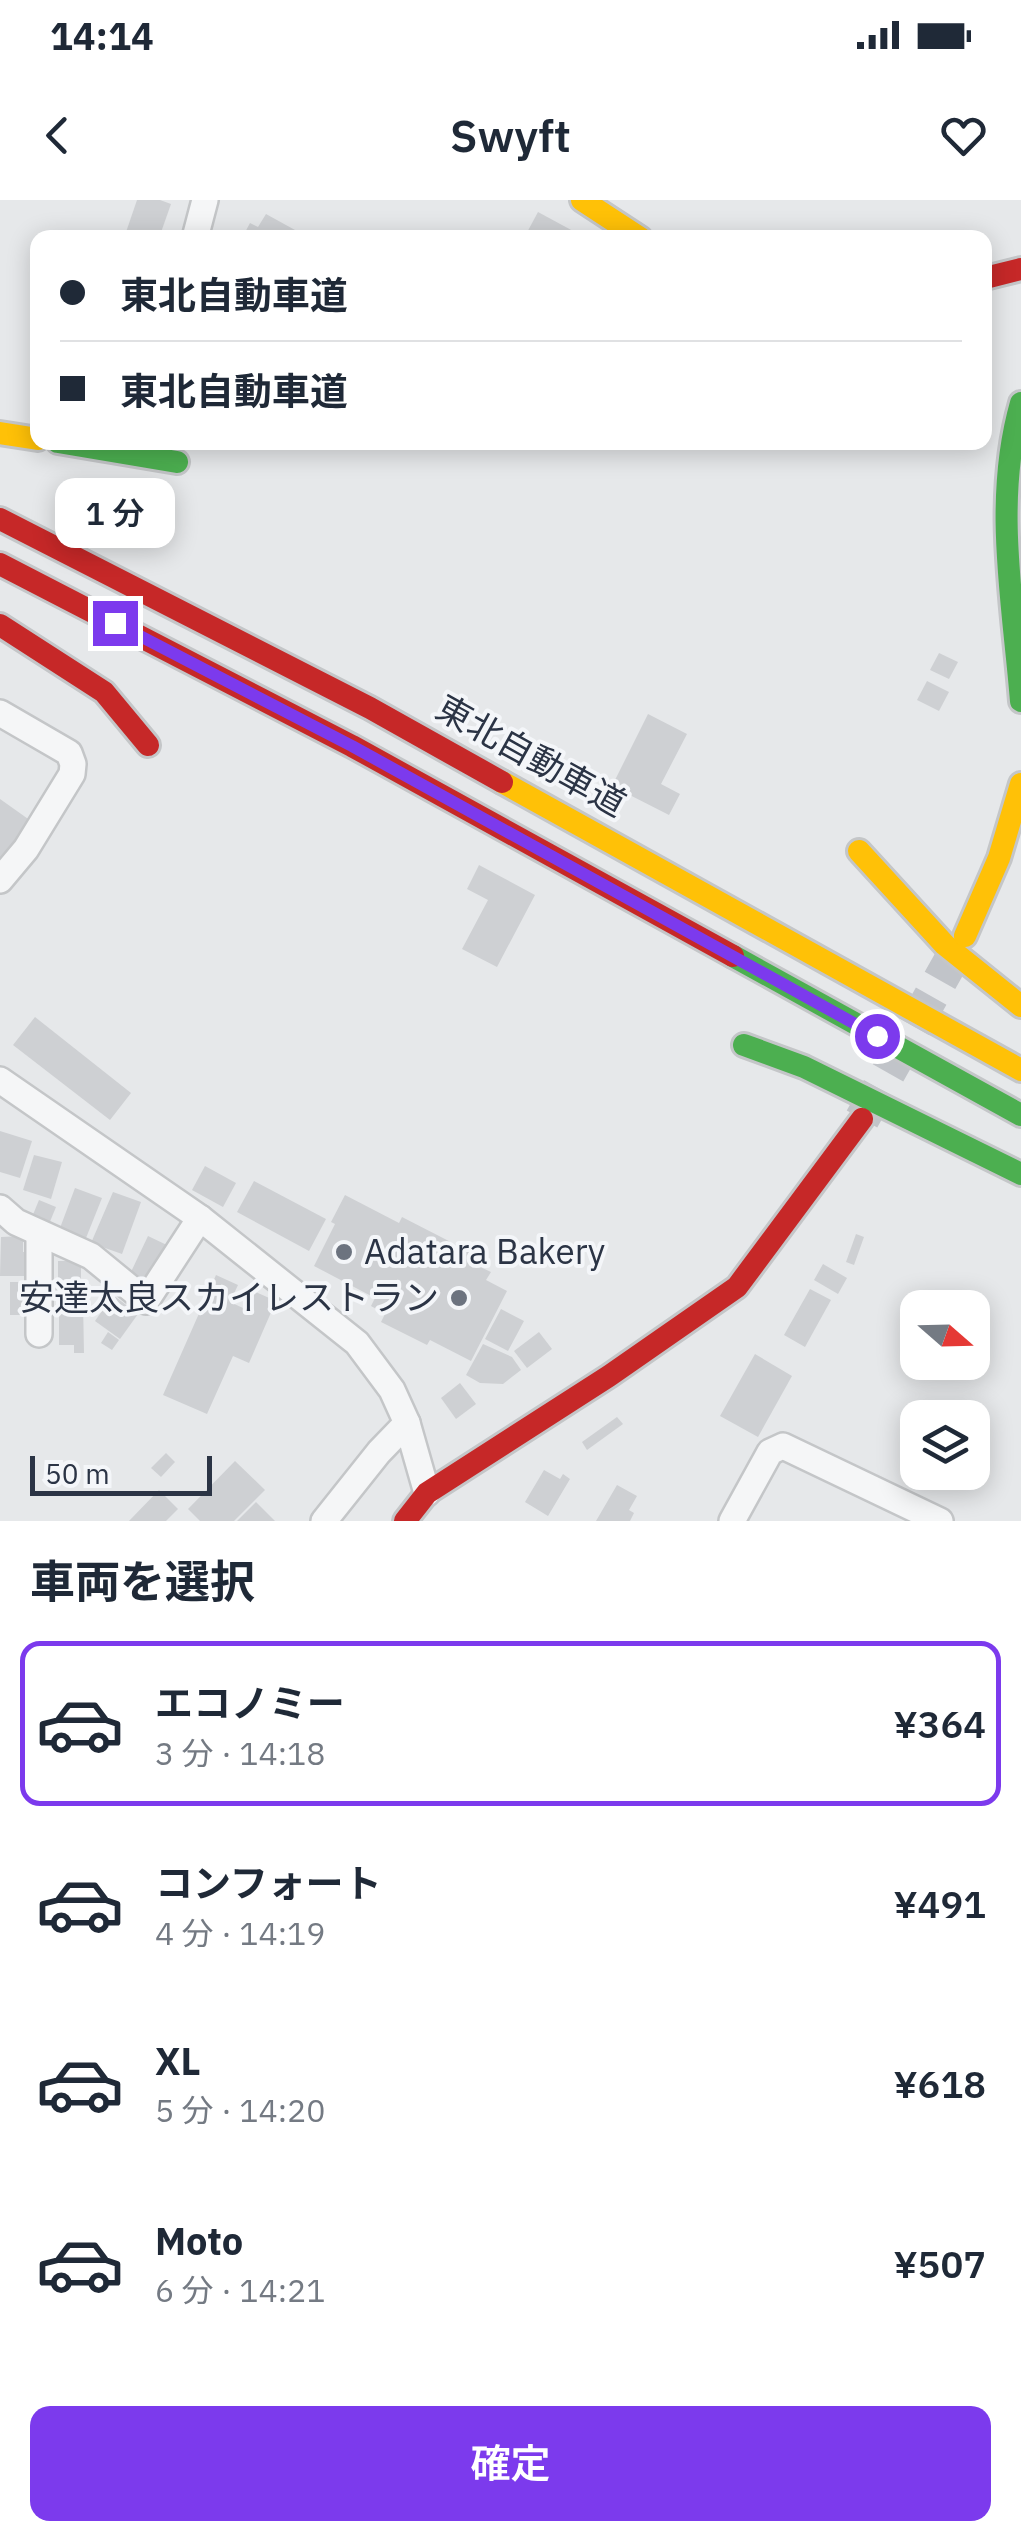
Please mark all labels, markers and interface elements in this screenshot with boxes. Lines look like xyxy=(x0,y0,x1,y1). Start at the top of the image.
text: 14:14 xyxy=(50,11,154,60)
text: Swyft xyxy=(450,106,571,164)
icon: back xyxy=(30,108,85,163)
icon: heart xyxy=(936,108,991,163)
text: 東北自動車道 xyxy=(120,270,348,319)
text: 東北自動車道 xyxy=(120,366,348,415)
callout: 1 分 xyxy=(55,478,175,548)
text: 1 分 xyxy=(86,492,144,534)
route end xyxy=(93,601,138,646)
street label: 東北自動車道 xyxy=(428,684,634,826)
route start xyxy=(855,1014,900,1059)
place label: Adatara Bakery xyxy=(364,1228,605,1274)
marker: Adatara Bakery xyxy=(333,1241,355,1263)
place label: 安達太良スカイレストラン xyxy=(19,1274,439,1320)
marker: 安達太良スカイレストラン xyxy=(448,1287,470,1309)
north arrow xyxy=(900,1290,990,1380)
map controls xyxy=(900,1290,990,1490)
button: layers xyxy=(900,1400,990,1490)
scale bar xyxy=(30,1451,212,1496)
text: 50 m xyxy=(45,1455,110,1492)
text: 車両を選択 xyxy=(30,1552,255,1610)
text: エコノミー xyxy=(155,1678,345,1727)
icon: car xyxy=(35,1679,125,1769)
text: ¥364 xyxy=(893,1699,986,1748)
text: 3 分 · 14:18 xyxy=(155,1732,325,1774)
text: コンフォート xyxy=(155,1858,382,1907)
icon: car xyxy=(35,1859,125,1949)
text: ¥491 xyxy=(893,1879,986,1928)
text: 4 分 · 14:19 xyxy=(155,1912,325,1954)
text: XL xyxy=(155,2036,201,2085)
icon: car xyxy=(35,2039,125,2129)
text: ¥618 xyxy=(893,2059,986,2108)
text: 5 分 · 14:20 xyxy=(155,2089,325,2131)
text: Moto xyxy=(155,2216,243,2265)
icon: car xyxy=(35,2219,125,2309)
text: ¥507 xyxy=(893,2239,986,2288)
text: 6 分 · 14:21 xyxy=(155,2269,325,2311)
button: 確定 xyxy=(30,2406,991,2521)

